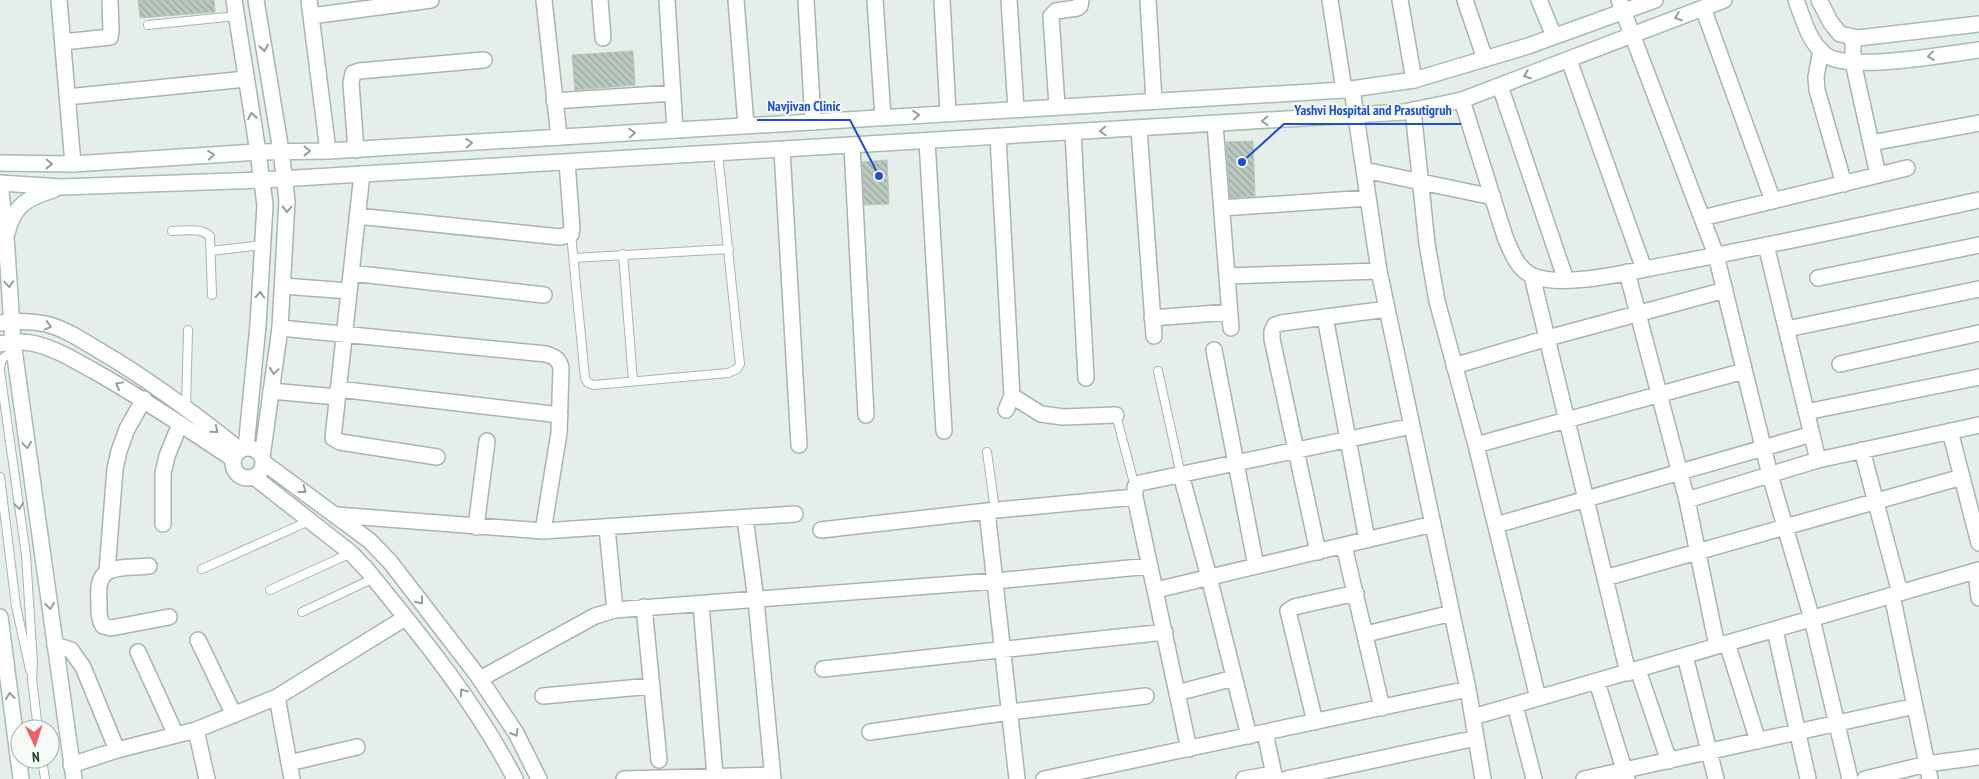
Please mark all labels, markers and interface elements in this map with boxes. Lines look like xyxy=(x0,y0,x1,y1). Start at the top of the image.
one-way arrow xyxy=(1675,12,1683,22)
one-way arrow xyxy=(259,44,269,52)
one-way arrow xyxy=(1926,50,1934,61)
one-way arrow xyxy=(1523,69,1532,80)
callout: Navjivan Clinic xyxy=(757,91,850,120)
callout: Yashvi Hospital and Prasutigruh xyxy=(1284,95,1461,124)
text: Navjivan Clinic xyxy=(768,97,841,115)
text: Yashvi Hospital and Prasutigruh xyxy=(1293,101,1452,119)
one-way arrow xyxy=(912,110,920,121)
one-way arrow xyxy=(248,112,258,120)
one-way arrow xyxy=(1261,116,1269,127)
one-way arrow xyxy=(1099,125,1107,136)
one-way arrow xyxy=(628,127,636,138)
one-way arrow xyxy=(466,137,474,148)
one-way arrow xyxy=(304,146,311,156)
one-way arrow xyxy=(207,150,215,161)
one-way arrow xyxy=(45,159,53,169)
one-way arrow xyxy=(281,205,292,213)
one-way arrow xyxy=(4,280,15,288)
one-way arrow xyxy=(254,291,265,299)
one-way arrow xyxy=(44,320,53,331)
one-way arrow xyxy=(269,367,280,375)
one-way arrow xyxy=(115,381,124,391)
one-way arrow xyxy=(209,424,219,433)
one-way arrow xyxy=(21,441,32,449)
one-way arrow xyxy=(297,485,306,493)
one-way arrow xyxy=(13,503,24,511)
one-way arrow xyxy=(415,595,423,604)
one-way arrow xyxy=(44,602,55,610)
one-way arrow xyxy=(460,688,469,698)
one-way arrow xyxy=(5,692,16,700)
north arrow xyxy=(10,719,60,769)
one-way arrow xyxy=(509,727,519,736)
text: N xyxy=(32,748,40,766)

